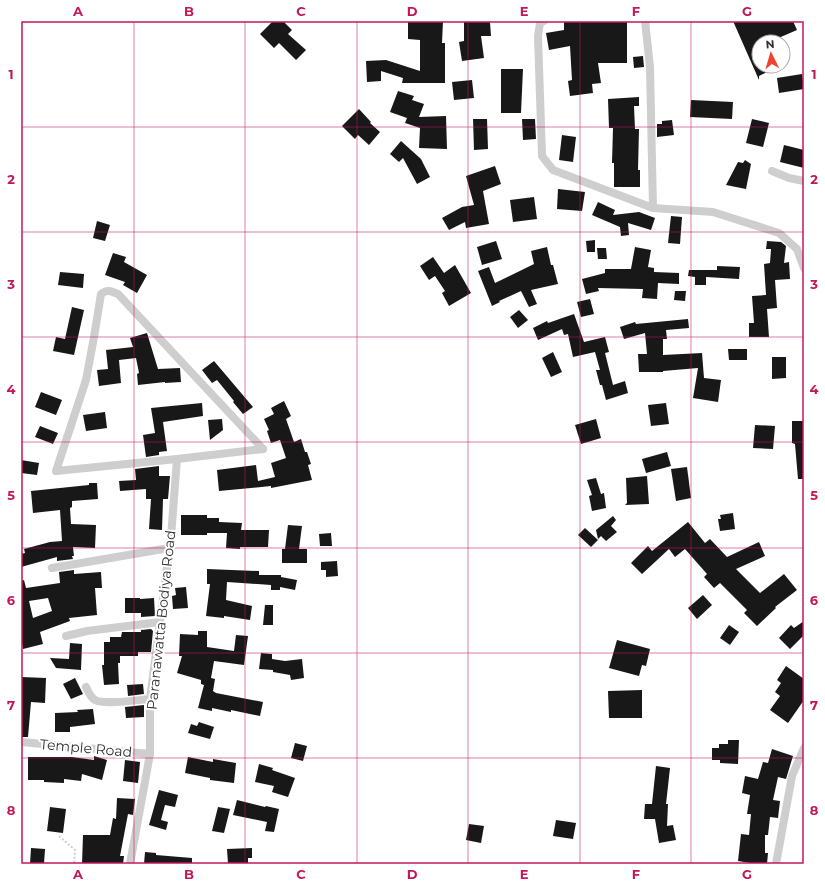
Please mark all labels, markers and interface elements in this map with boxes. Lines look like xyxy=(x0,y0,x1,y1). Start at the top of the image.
text: A xyxy=(72,3,84,19)
text: B xyxy=(184,3,194,19)
text: C xyxy=(296,3,306,19)
text: D xyxy=(407,3,418,19)
text: E xyxy=(520,3,529,19)
text: F xyxy=(632,3,640,19)
text: G xyxy=(742,3,752,19)
north arrow xyxy=(751,34,791,74)
text: N xyxy=(765,37,775,51)
text: 1 xyxy=(8,66,14,82)
text: 1 xyxy=(811,66,817,82)
text: 2 xyxy=(7,171,15,187)
text: 2 xyxy=(810,171,818,187)
text: 3 xyxy=(6,276,15,292)
text: 3 xyxy=(809,276,818,292)
text: 4 xyxy=(7,381,16,397)
text: 4 xyxy=(810,381,819,397)
text: 5 xyxy=(7,487,15,503)
text: 5 xyxy=(810,487,818,503)
street label: Paranawatta Bodiya Road xyxy=(143,529,179,711)
text: 6 xyxy=(7,592,16,608)
text: 6 xyxy=(810,592,819,608)
text: 7 xyxy=(7,697,15,713)
text: 7 xyxy=(810,697,818,713)
street label: Temple Road xyxy=(39,735,133,761)
text: 8 xyxy=(7,802,16,818)
text: 8 xyxy=(810,802,819,818)
text: A xyxy=(72,866,84,882)
text: B xyxy=(184,866,194,882)
text: C xyxy=(296,866,306,882)
text: D xyxy=(407,866,418,882)
text: E xyxy=(520,866,529,882)
text: F xyxy=(632,866,640,882)
text: G xyxy=(742,866,752,882)

